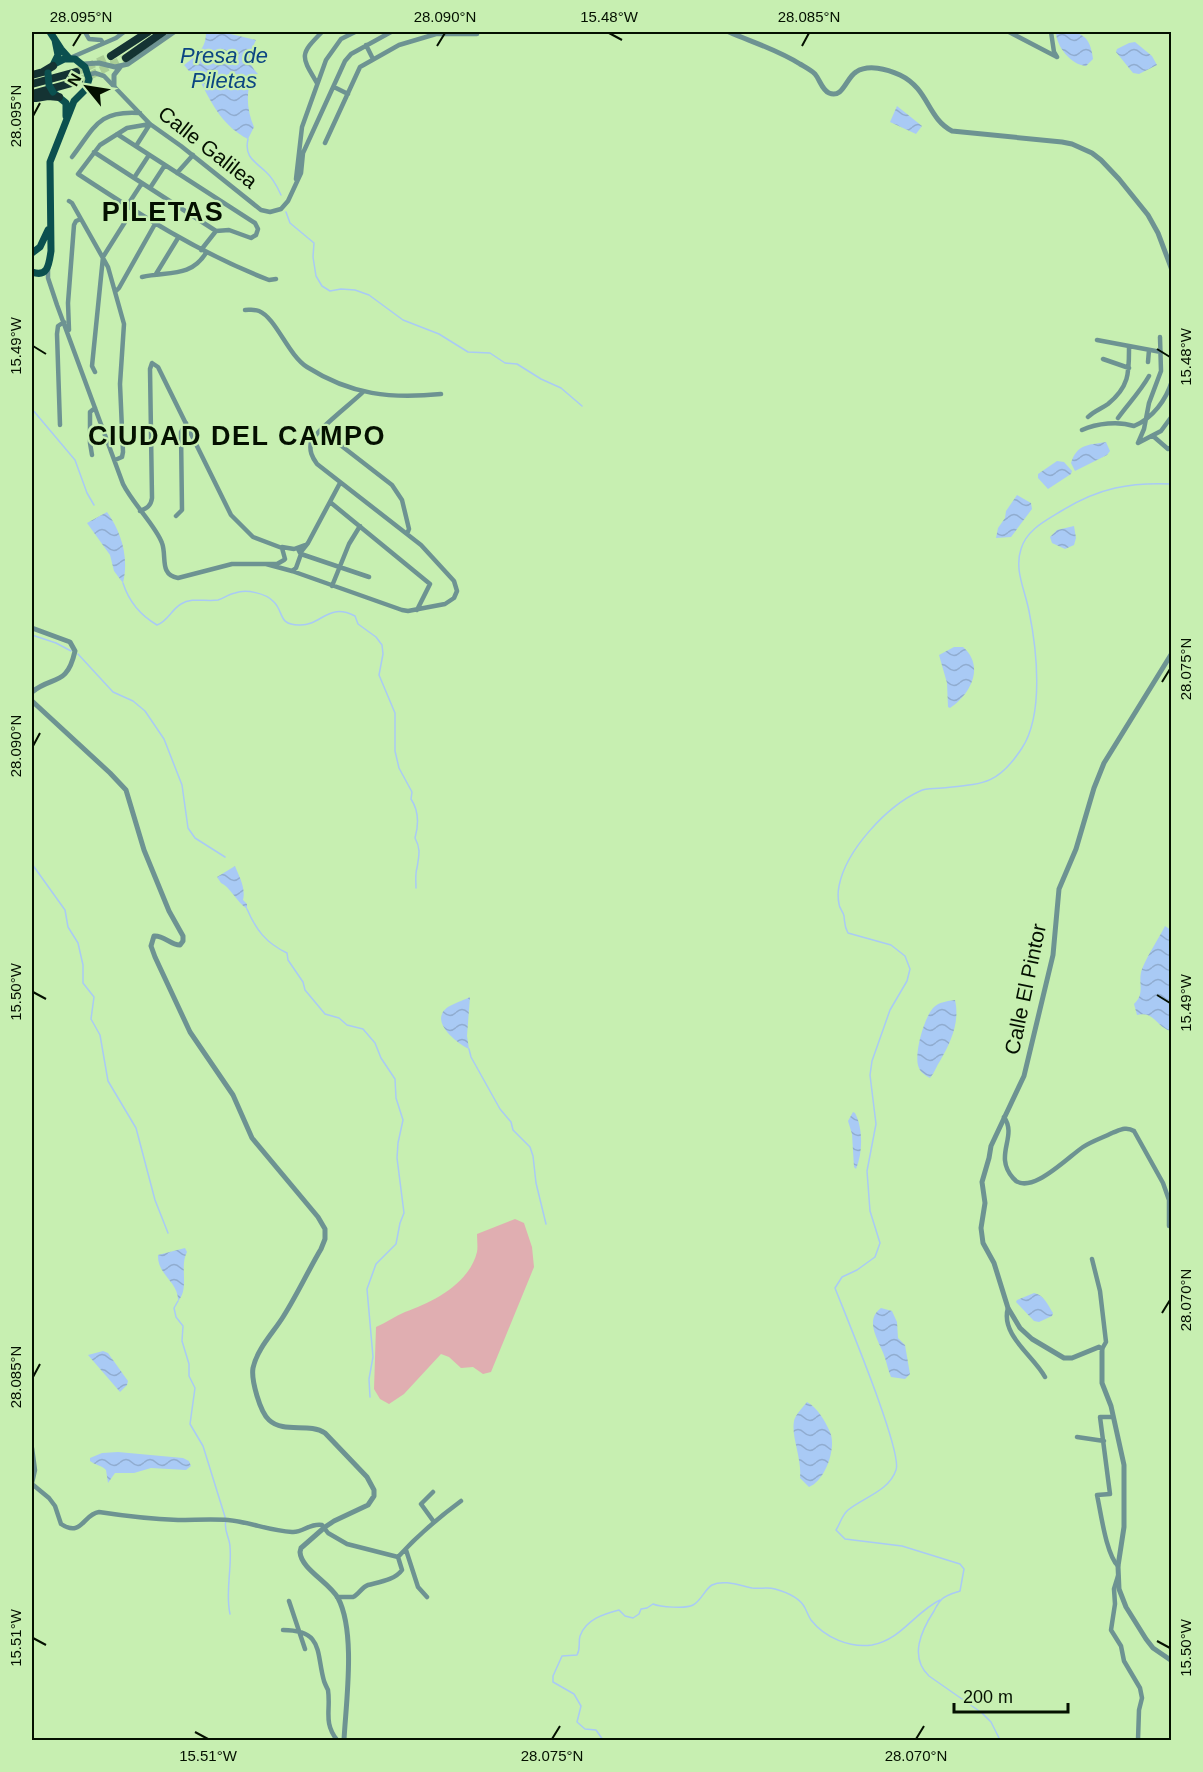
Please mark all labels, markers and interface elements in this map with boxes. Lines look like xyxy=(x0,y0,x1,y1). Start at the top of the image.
text: 28.095°N xyxy=(50,8,112,25)
text: 28.090°N xyxy=(414,8,476,25)
text: 15.48°W xyxy=(580,8,639,25)
text: 28.085°N xyxy=(778,8,840,25)
water label: Presa de Piletas xyxy=(180,43,268,93)
north arrow xyxy=(57,57,117,117)
text: N xyxy=(64,70,85,89)
text: 28.095°N xyxy=(7,85,24,147)
street label: Calle Galilea xyxy=(154,101,262,193)
district label: PILETAS xyxy=(102,197,224,227)
text: 15.49°W xyxy=(7,316,24,375)
text: 15.48°W xyxy=(1177,327,1194,386)
district label: CIUDAD DEL CAMPO xyxy=(88,421,386,451)
text: 28.075°N xyxy=(1177,638,1194,700)
text: 28.090°N xyxy=(7,715,24,777)
street label: Calle El Pintor xyxy=(1000,922,1050,1056)
text: 15.50°W xyxy=(7,962,24,1021)
text: 15.49°W xyxy=(1177,973,1194,1032)
text: 28.070°N xyxy=(1177,1269,1194,1331)
text: 28.085°N xyxy=(7,1346,24,1408)
text: 15.51°W xyxy=(7,1608,24,1667)
text: 15.50°W xyxy=(1177,1618,1194,1677)
scale bar xyxy=(954,1676,1068,1714)
text: 200 m xyxy=(963,1687,1013,1707)
text: 15.51°W xyxy=(179,1747,238,1764)
text: 28.075°N xyxy=(521,1747,583,1764)
text: 28.070°N xyxy=(885,1747,947,1764)

